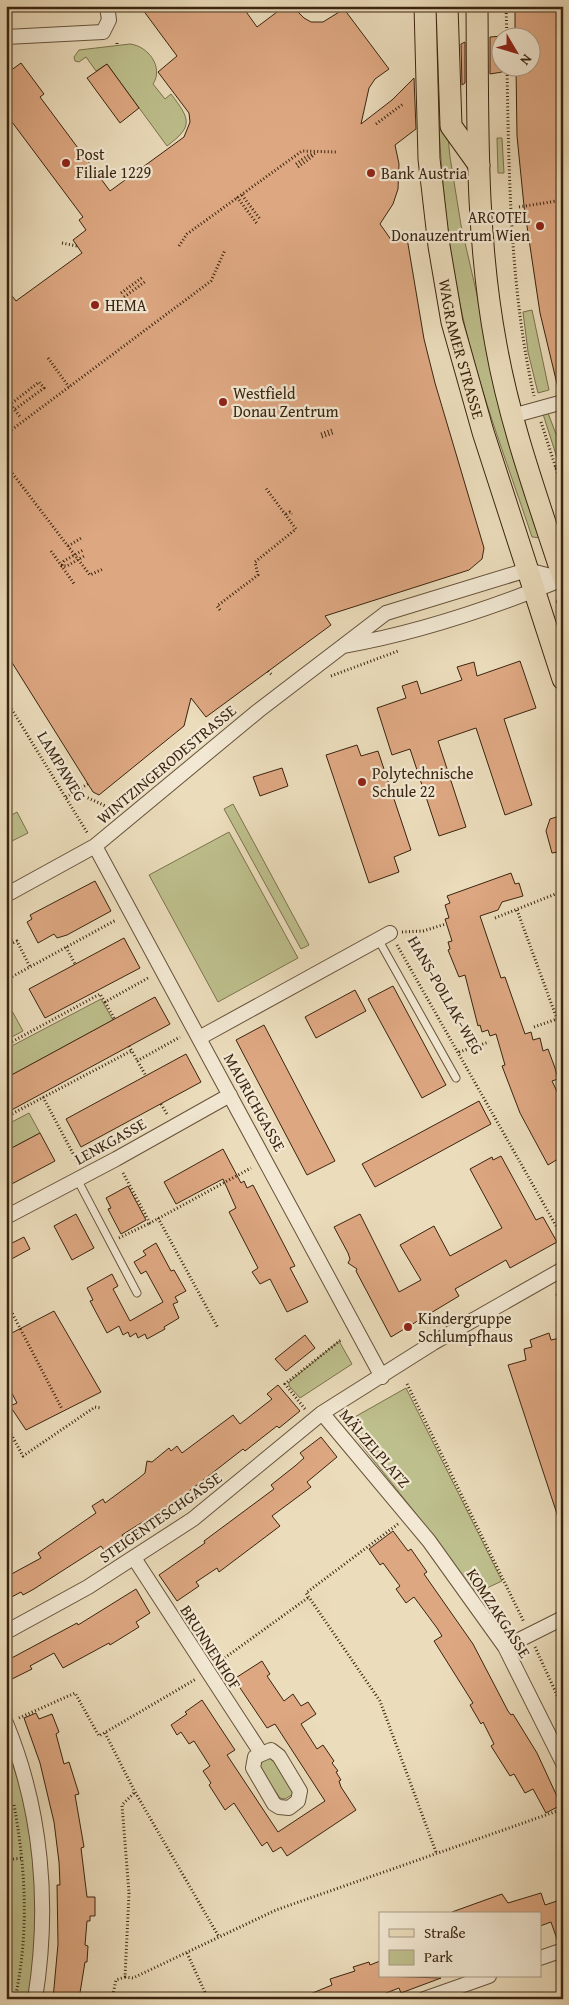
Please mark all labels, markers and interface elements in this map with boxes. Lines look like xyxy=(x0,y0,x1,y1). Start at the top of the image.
north arrow xyxy=(492,28,542,78)
text: N xyxy=(515,50,537,70)
place label: Post Filiale 1229 xyxy=(76,142,151,184)
marker: Post Filiale 1229 xyxy=(60,157,72,169)
place label: Bank Austria xyxy=(381,161,468,185)
marker: Bank Austria xyxy=(365,167,377,179)
place label: ARCOTEL Donauzentrum Wien xyxy=(391,205,530,247)
marker: ARCOTEL Donauzentrum Wien xyxy=(534,220,546,232)
street label: WAGRAMER STRASSE xyxy=(433,277,491,422)
place label: HEMA xyxy=(105,293,147,317)
marker: HEMA xyxy=(89,299,101,311)
place label: Westfield Donau Zentrum xyxy=(233,381,339,423)
marker: Westfield Donau Zentrum xyxy=(217,396,229,408)
street label: WINTZINGERODESTRASSE xyxy=(91,698,241,830)
street label: LAMPAWEG xyxy=(32,726,93,806)
place label: Polytechnische Schule 22 xyxy=(372,761,473,803)
marker: Polytechnische Schule 22 xyxy=(356,776,368,788)
street label: HANS-POLLAK-WEG xyxy=(402,931,490,1059)
street label: MAURICHGASSE xyxy=(218,1049,292,1155)
street label: LENKGASSE xyxy=(70,1111,150,1171)
place label: Kindergruppe Schlumpfhaus xyxy=(418,1306,513,1348)
marker: Kindergruppe Schlumpfhaus xyxy=(402,1321,414,1333)
street label: MÄLZELPLATZ xyxy=(334,1403,416,1493)
street label: STEIGENTESCHGASSE xyxy=(94,1466,226,1568)
street label: KOMZAKGASSE xyxy=(461,1564,537,1662)
street label: BRUNNENHOF xyxy=(175,1600,247,1694)
legend xyxy=(379,1912,542,1978)
text: Straße xyxy=(424,1922,466,1943)
text: Park xyxy=(424,1946,453,1967)

